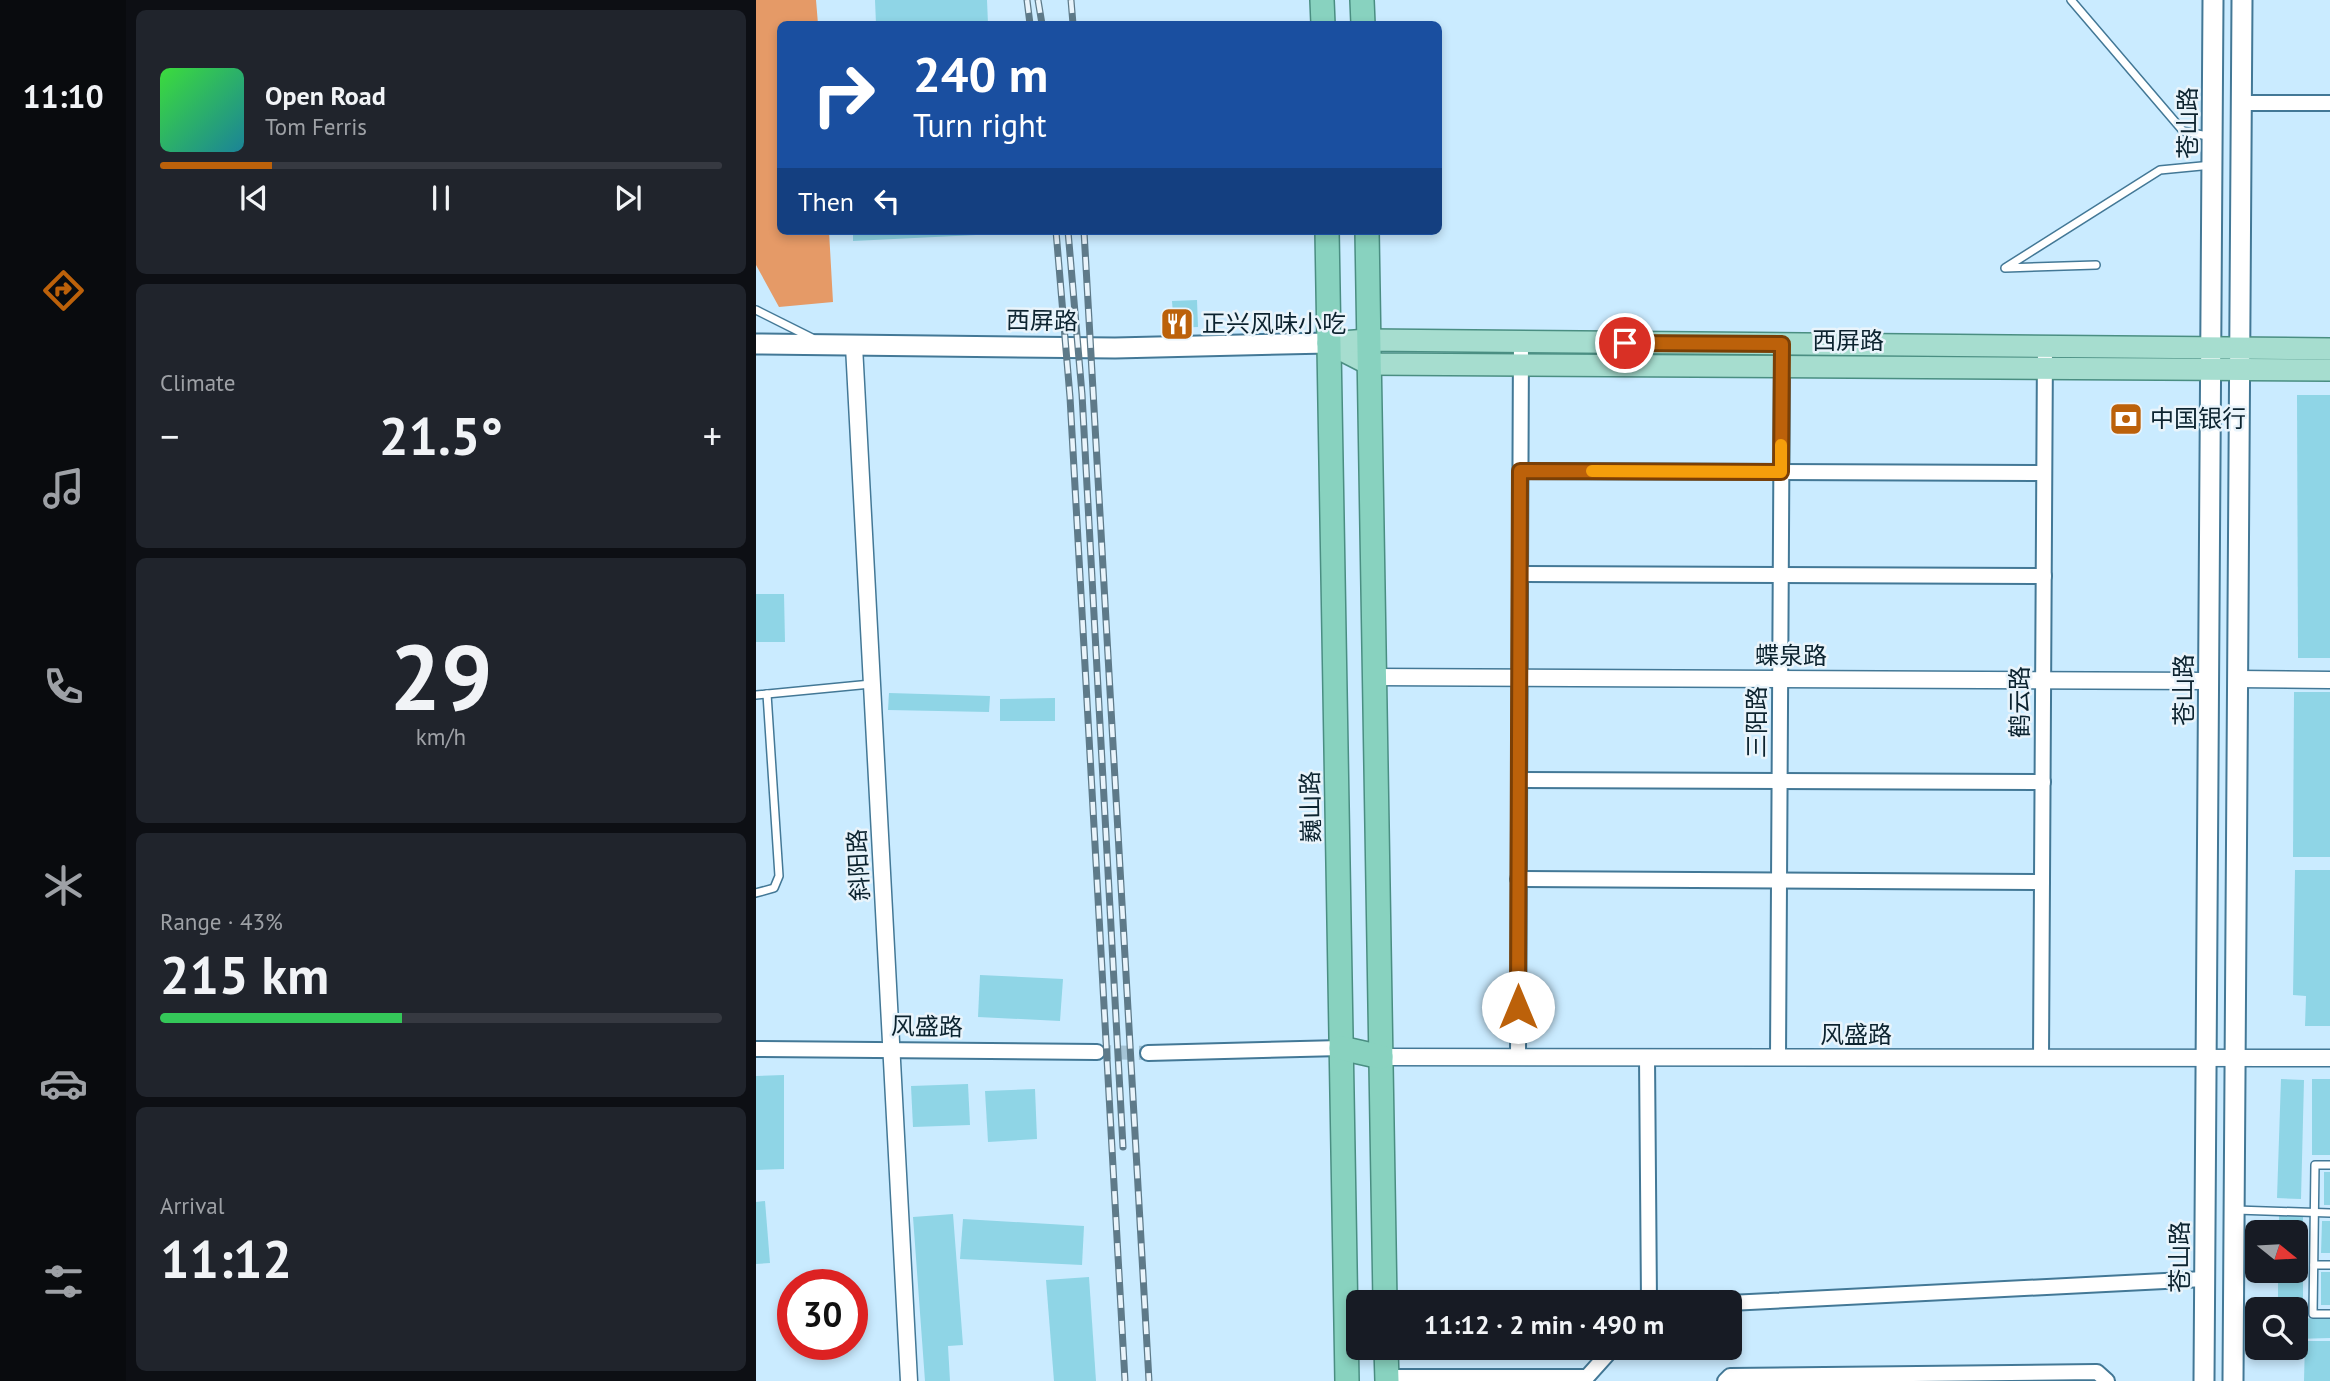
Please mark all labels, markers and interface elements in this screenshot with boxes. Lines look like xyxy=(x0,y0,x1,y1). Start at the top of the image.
text: 240 m xyxy=(913,42,1048,106)
icon: right xyxy=(798,49,889,140)
text: 11:10 xyxy=(22,75,104,117)
text: Open Road xyxy=(265,79,386,112)
street label: 苍山路 xyxy=(2172,87,2203,159)
text: Turn right xyxy=(913,104,1047,146)
text: Tom Ferris xyxy=(265,112,367,141)
icon: previous xyxy=(235,179,273,217)
icon: pause xyxy=(422,179,460,217)
icon: next xyxy=(609,179,647,217)
icon: left xyxy=(868,182,906,220)
text: Then xyxy=(798,185,854,218)
icon: directions xyxy=(39,266,88,315)
street label: 西屏路 xyxy=(1006,304,1078,337)
restaurant icon: 正兴风味小吃 xyxy=(1158,305,1196,343)
place label: 正兴风味小吃 xyxy=(1202,308,1346,339)
pin xyxy=(1595,313,1655,373)
icon: arrive xyxy=(1606,324,1644,362)
street label: 西屏路 xyxy=(1812,325,1884,356)
text: Climate xyxy=(160,368,235,397)
bank icon: 中国银行 xyxy=(2107,400,2145,438)
text: 21.5° xyxy=(379,402,503,469)
place label: 中国银行 xyxy=(2150,403,2246,434)
text: − xyxy=(160,411,179,460)
text: + xyxy=(703,411,722,460)
icon: music xyxy=(39,464,88,513)
text: 29 xyxy=(389,617,493,735)
street label: 蝶泉路 xyxy=(1755,640,1827,671)
street label: 苍山路 xyxy=(2168,654,2199,726)
icon: phone xyxy=(39,662,88,711)
street label: 鹤云路 xyxy=(2004,666,2035,738)
street label: 三阳路 xyxy=(1741,686,1772,758)
text: km/h xyxy=(416,722,466,751)
street label: 巍山路 xyxy=(1294,771,1327,843)
street label: 斜阳路 xyxy=(841,828,876,902)
icon: climate xyxy=(39,861,88,910)
text: Range · 43% xyxy=(160,907,283,936)
text: 215 km xyxy=(160,941,329,1008)
position arrow xyxy=(1481,970,1555,1044)
street label: 风盛路 xyxy=(891,1010,963,1043)
street label: 风盛路 xyxy=(1820,1019,1892,1050)
icon: car xyxy=(39,1059,88,1108)
text: Arrival xyxy=(160,1191,224,1220)
north arrow xyxy=(2245,1220,2308,1283)
map controls xyxy=(2245,1220,2308,1360)
street label: 苍山路 xyxy=(2164,1221,2195,1293)
text: 11:12 xyxy=(160,1225,292,1292)
icon: filters xyxy=(39,1257,88,1306)
speed limit sign: 30 xyxy=(777,1269,868,1360)
button: search xyxy=(2245,1297,2308,1360)
text: 11:12 · 2 min · 490 m xyxy=(1424,1308,1664,1341)

